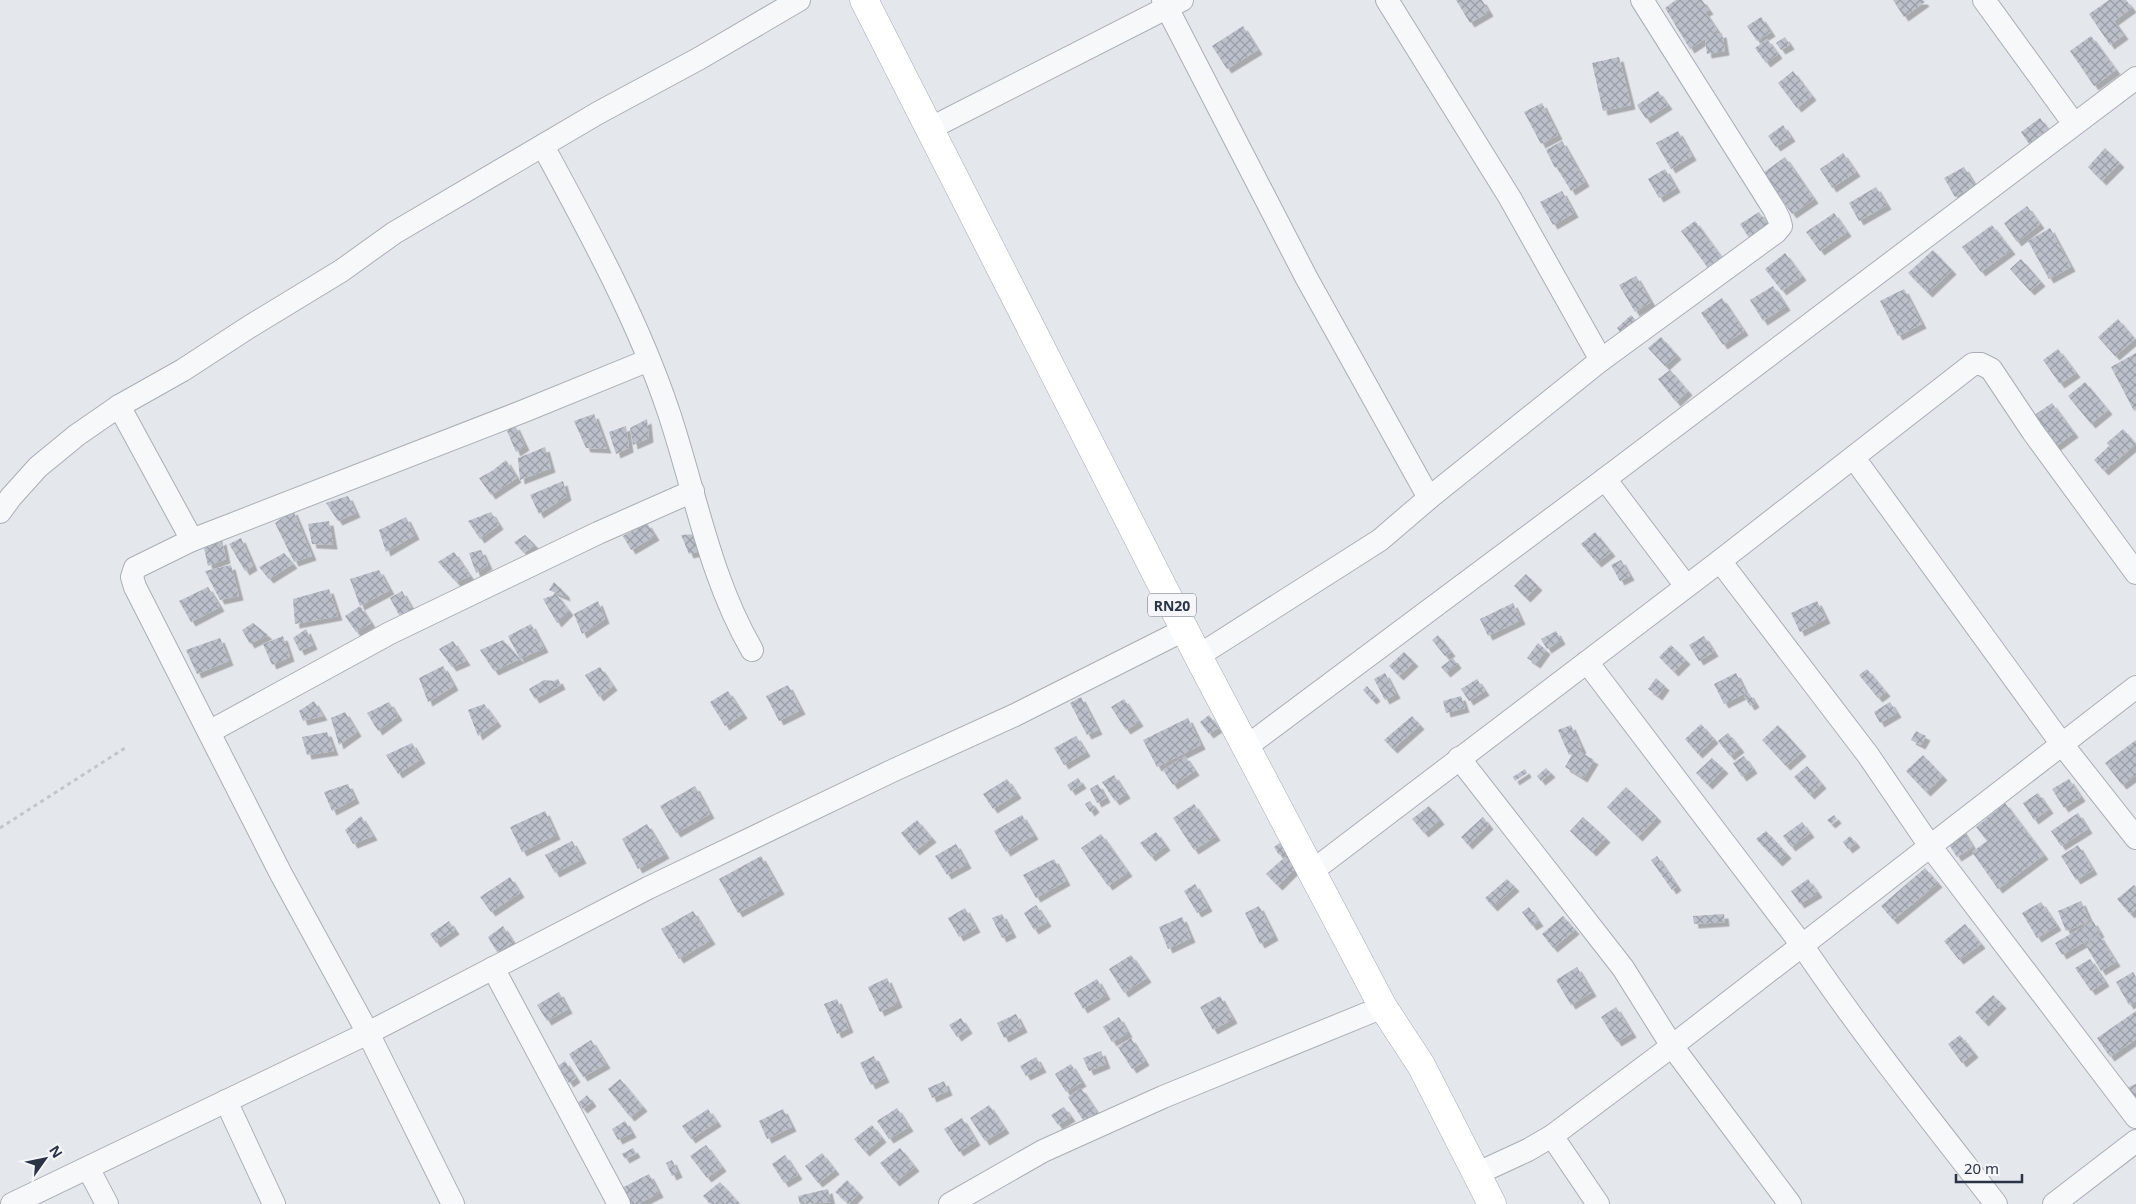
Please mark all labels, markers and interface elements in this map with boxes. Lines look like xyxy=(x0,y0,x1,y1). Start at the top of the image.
road number: RN20 xyxy=(1148,594,1196,616)
north arrow xyxy=(20,1134,70,1184)
text: N xyxy=(45,1142,67,1162)
scale bar xyxy=(1956,1152,2022,1184)
text: 20 m xyxy=(1964,1158,1999,1178)

